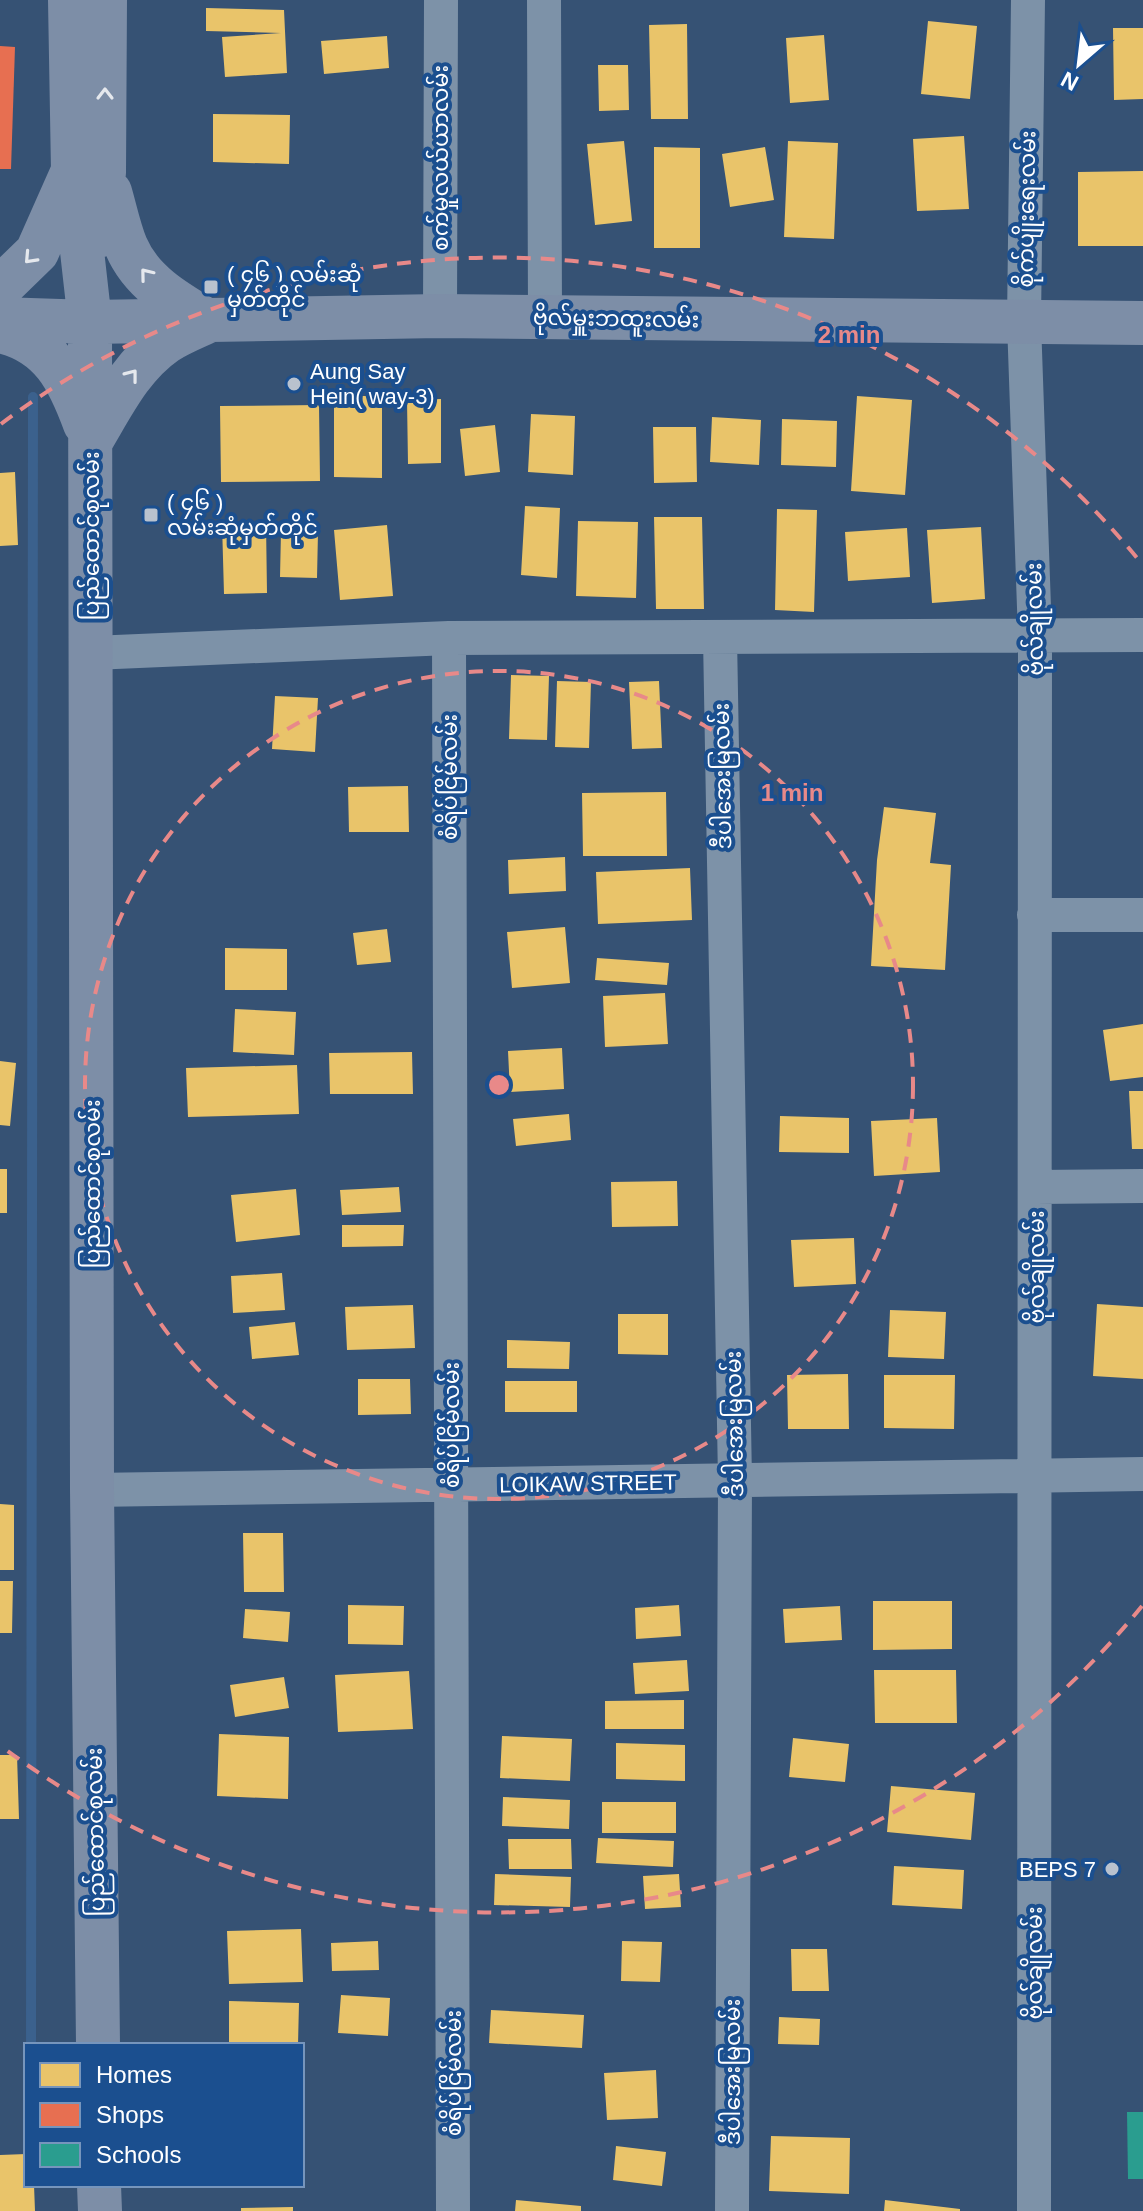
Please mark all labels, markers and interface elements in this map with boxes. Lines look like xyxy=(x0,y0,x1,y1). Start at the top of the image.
north arrow xyxy=(1039,24,1119,104)
street label: စက်မှုလယ်ယာလမ်း xyxy=(425,65,458,251)
text: N xyxy=(1057,66,1083,96)
one-way arrow xyxy=(96,87,114,100)
street label: စိုက်ပျိုးရေးလမ်း xyxy=(1010,130,1046,288)
one-way arrow xyxy=(25,249,39,264)
place label: ( ၄၆ ) လမ်းဆုံ မှတ်တိုင် xyxy=(227,259,361,317)
one-way arrow xyxy=(141,269,156,284)
marker: ( ၄၆ ) လမ်းဆုံ မှတ်တိုင် xyxy=(202,278,220,296)
street label: ဗိုလ်မှူးဘထူးလမ်း xyxy=(532,302,699,337)
text: 2 min xyxy=(818,321,880,348)
place label: Aung Say Hein( way-3) xyxy=(310,359,435,409)
one-way arrow xyxy=(123,370,137,384)
marker: Aung Say Hein( way-3) xyxy=(285,375,303,393)
street label: ပြည်ထောင်စုလမ်း xyxy=(76,451,109,621)
place label: ( ၄၆ ) လမ်းဆုံမှတ်တိုင် xyxy=(167,488,318,545)
marker: ( ၄၆ ) လမ်းဆုံမှတ်တိုင် xyxy=(142,506,160,524)
street label: ဗိုလ်ချိုလမ်း xyxy=(1018,562,1054,676)
street label: ဒီပါအေးမြလမ်း xyxy=(706,702,741,850)
street label: စံရိပ်ငြိမ်လမ်း xyxy=(434,714,467,840)
text: 1 min xyxy=(761,779,823,806)
centre of rings xyxy=(485,1071,513,1099)
street label: ပြည်ထောင်စုလမ်း xyxy=(77,1099,110,1269)
street label: ဗိုလ်ချိုလမ်း xyxy=(1021,1210,1055,1324)
street label: ဒီပါအေးမြလမ်း xyxy=(718,1350,753,1498)
street label: စံရိပ်ငြိမ်လမ်း xyxy=(436,1362,469,1488)
street label: LOIKAW STREET xyxy=(499,1469,677,1498)
street label: ပြည်ထောင်စုလမ်း xyxy=(79,1747,114,1917)
place label: BEPS 7 xyxy=(1019,1857,1096,1882)
marker: BEPS 7 xyxy=(1103,1860,1121,1878)
street label: ဗိုလ်ချိုလမ်း xyxy=(1019,1906,1053,2020)
street label: ဒီပါအေးမြလမ်း xyxy=(717,1999,750,2145)
street label: စံရိပ်ငြိမ်လမ်း xyxy=(438,2010,471,2136)
legend xyxy=(24,2043,304,2187)
text: Homes xyxy=(96,2061,172,2088)
text: Shops xyxy=(96,2101,164,2128)
text: Schools xyxy=(96,2141,181,2168)

